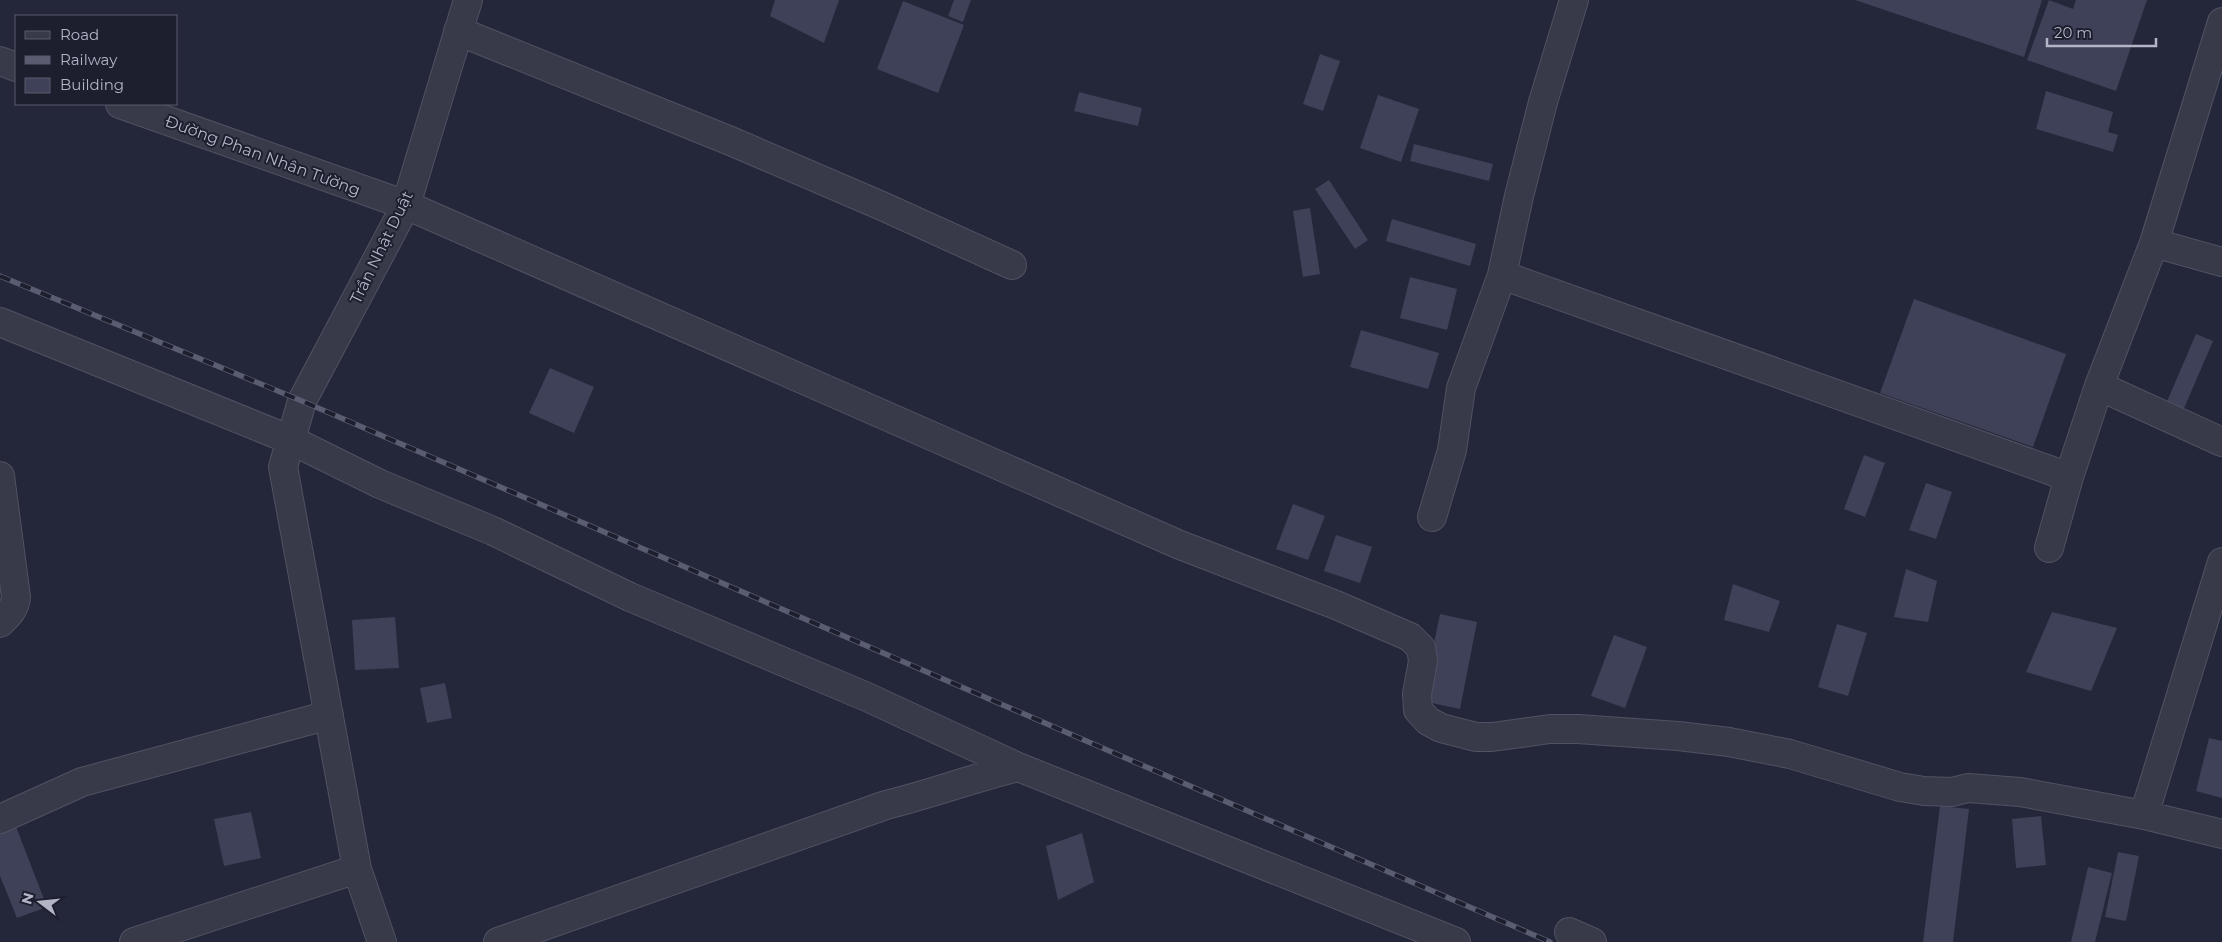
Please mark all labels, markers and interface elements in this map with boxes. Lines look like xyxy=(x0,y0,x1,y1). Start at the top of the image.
legend xyxy=(15,15,178,105)
scale bar xyxy=(2047,15,2156,47)
text: 20 m xyxy=(2054,23,2092,42)
text: Road xyxy=(60,25,99,44)
text: Railway xyxy=(60,50,118,69)
text: Building xyxy=(60,75,124,94)
street label: Đường Phan Nhân Tường xyxy=(163,111,363,200)
street label: Trần Nhật Duật xyxy=(346,187,417,307)
north arrow xyxy=(15,877,65,927)
text: N xyxy=(17,890,38,906)

